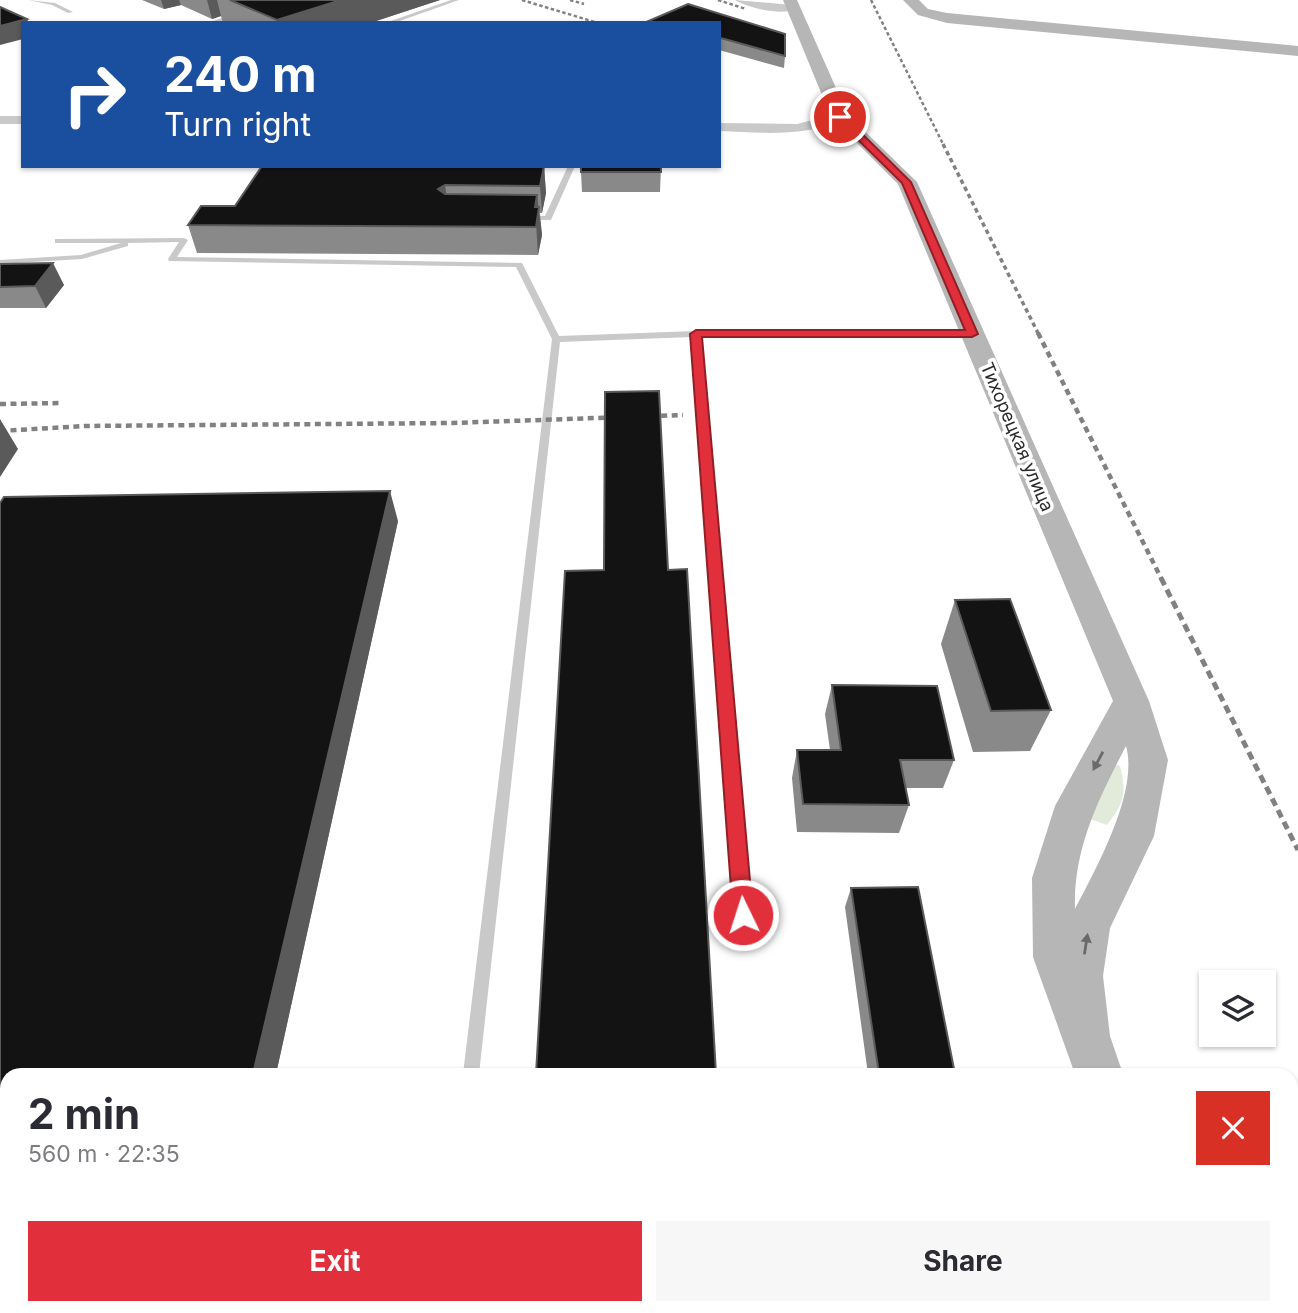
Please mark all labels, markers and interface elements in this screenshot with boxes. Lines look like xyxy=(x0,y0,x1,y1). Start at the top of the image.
text: 240 m xyxy=(164,45,317,104)
icon: right xyxy=(49,49,140,140)
pin xyxy=(810,87,870,147)
icon: arrive xyxy=(821,98,859,136)
text: Turn right xyxy=(164,105,311,144)
street label: Тихорецкая улица xyxy=(977,359,1058,514)
one-way arrow xyxy=(1093,751,1104,771)
position arrow xyxy=(706,878,780,952)
one-way arrow xyxy=(1081,932,1092,954)
map controls xyxy=(1199,970,1276,1047)
button: layers xyxy=(1199,970,1276,1047)
text: 2 min xyxy=(28,1088,140,1139)
button: close xyxy=(1196,1091,1270,1165)
text: 560 m · 22:35 xyxy=(28,1140,180,1168)
button: Exit xyxy=(28,1221,642,1301)
button: Share xyxy=(656,1221,1270,1301)

